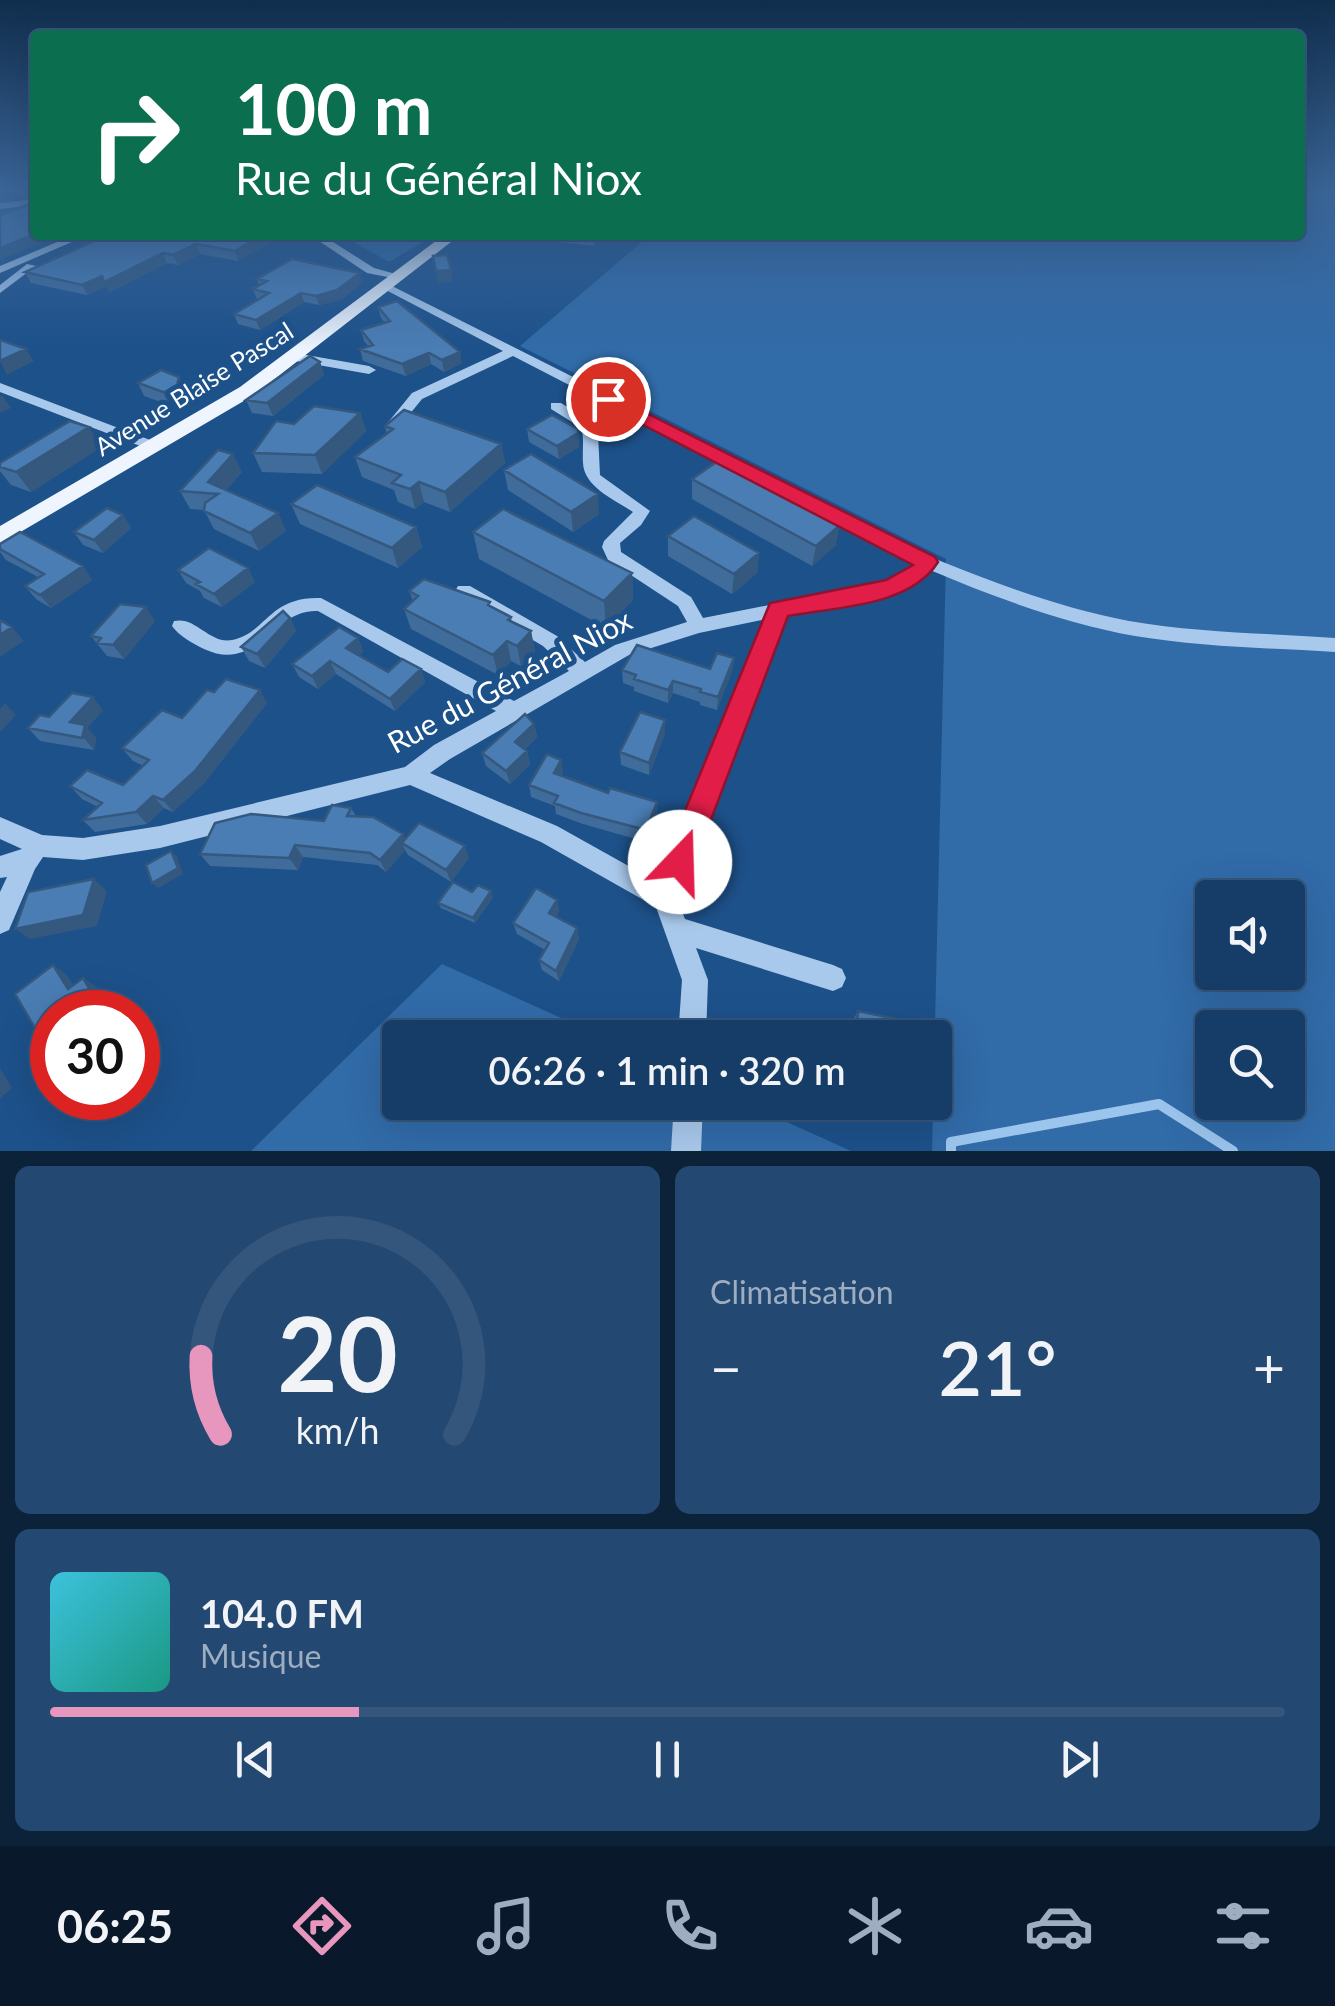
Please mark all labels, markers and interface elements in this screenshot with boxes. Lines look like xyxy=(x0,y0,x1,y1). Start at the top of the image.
text: 100 m xyxy=(235,66,432,150)
icon: right xyxy=(70,70,200,200)
text: Rue du Général Niox xyxy=(235,151,642,205)
street label: Avenue Blaise Pascal xyxy=(89,315,298,461)
pin xyxy=(566,357,651,442)
icon: arrive xyxy=(581,372,636,427)
street label: Rue du Général Niox xyxy=(381,601,637,760)
position arrow xyxy=(628,810,732,914)
map controls xyxy=(1195,880,1305,1120)
button: sound xyxy=(1195,880,1305,990)
speed limit sign: 30 xyxy=(30,990,160,1120)
button: search xyxy=(1195,1010,1305,1120)
text: 06:26 · 1 min · 320 m xyxy=(489,1047,845,1093)
text: Climatisation xyxy=(710,1272,894,1311)
text: 20 xyxy=(277,1289,398,1414)
text: 21° xyxy=(938,1322,1057,1412)
text: − xyxy=(710,1334,742,1400)
text: + xyxy=(1253,1334,1285,1400)
text: km/h xyxy=(296,1409,379,1452)
text: 104.0 FM xyxy=(200,1590,364,1636)
text: Musique xyxy=(200,1636,321,1675)
icon: previous xyxy=(228,1732,283,1787)
icon: pause xyxy=(640,1732,695,1787)
icon: next xyxy=(1052,1732,1107,1787)
icon: directions xyxy=(287,1891,357,1961)
icon: music xyxy=(471,1891,541,1961)
icon: phone xyxy=(655,1891,725,1961)
icon: climate xyxy=(840,1891,910,1961)
icon: car xyxy=(1024,1891,1094,1961)
icon: filters xyxy=(1208,1891,1278,1961)
text: 06:25 xyxy=(57,1899,173,1953)

